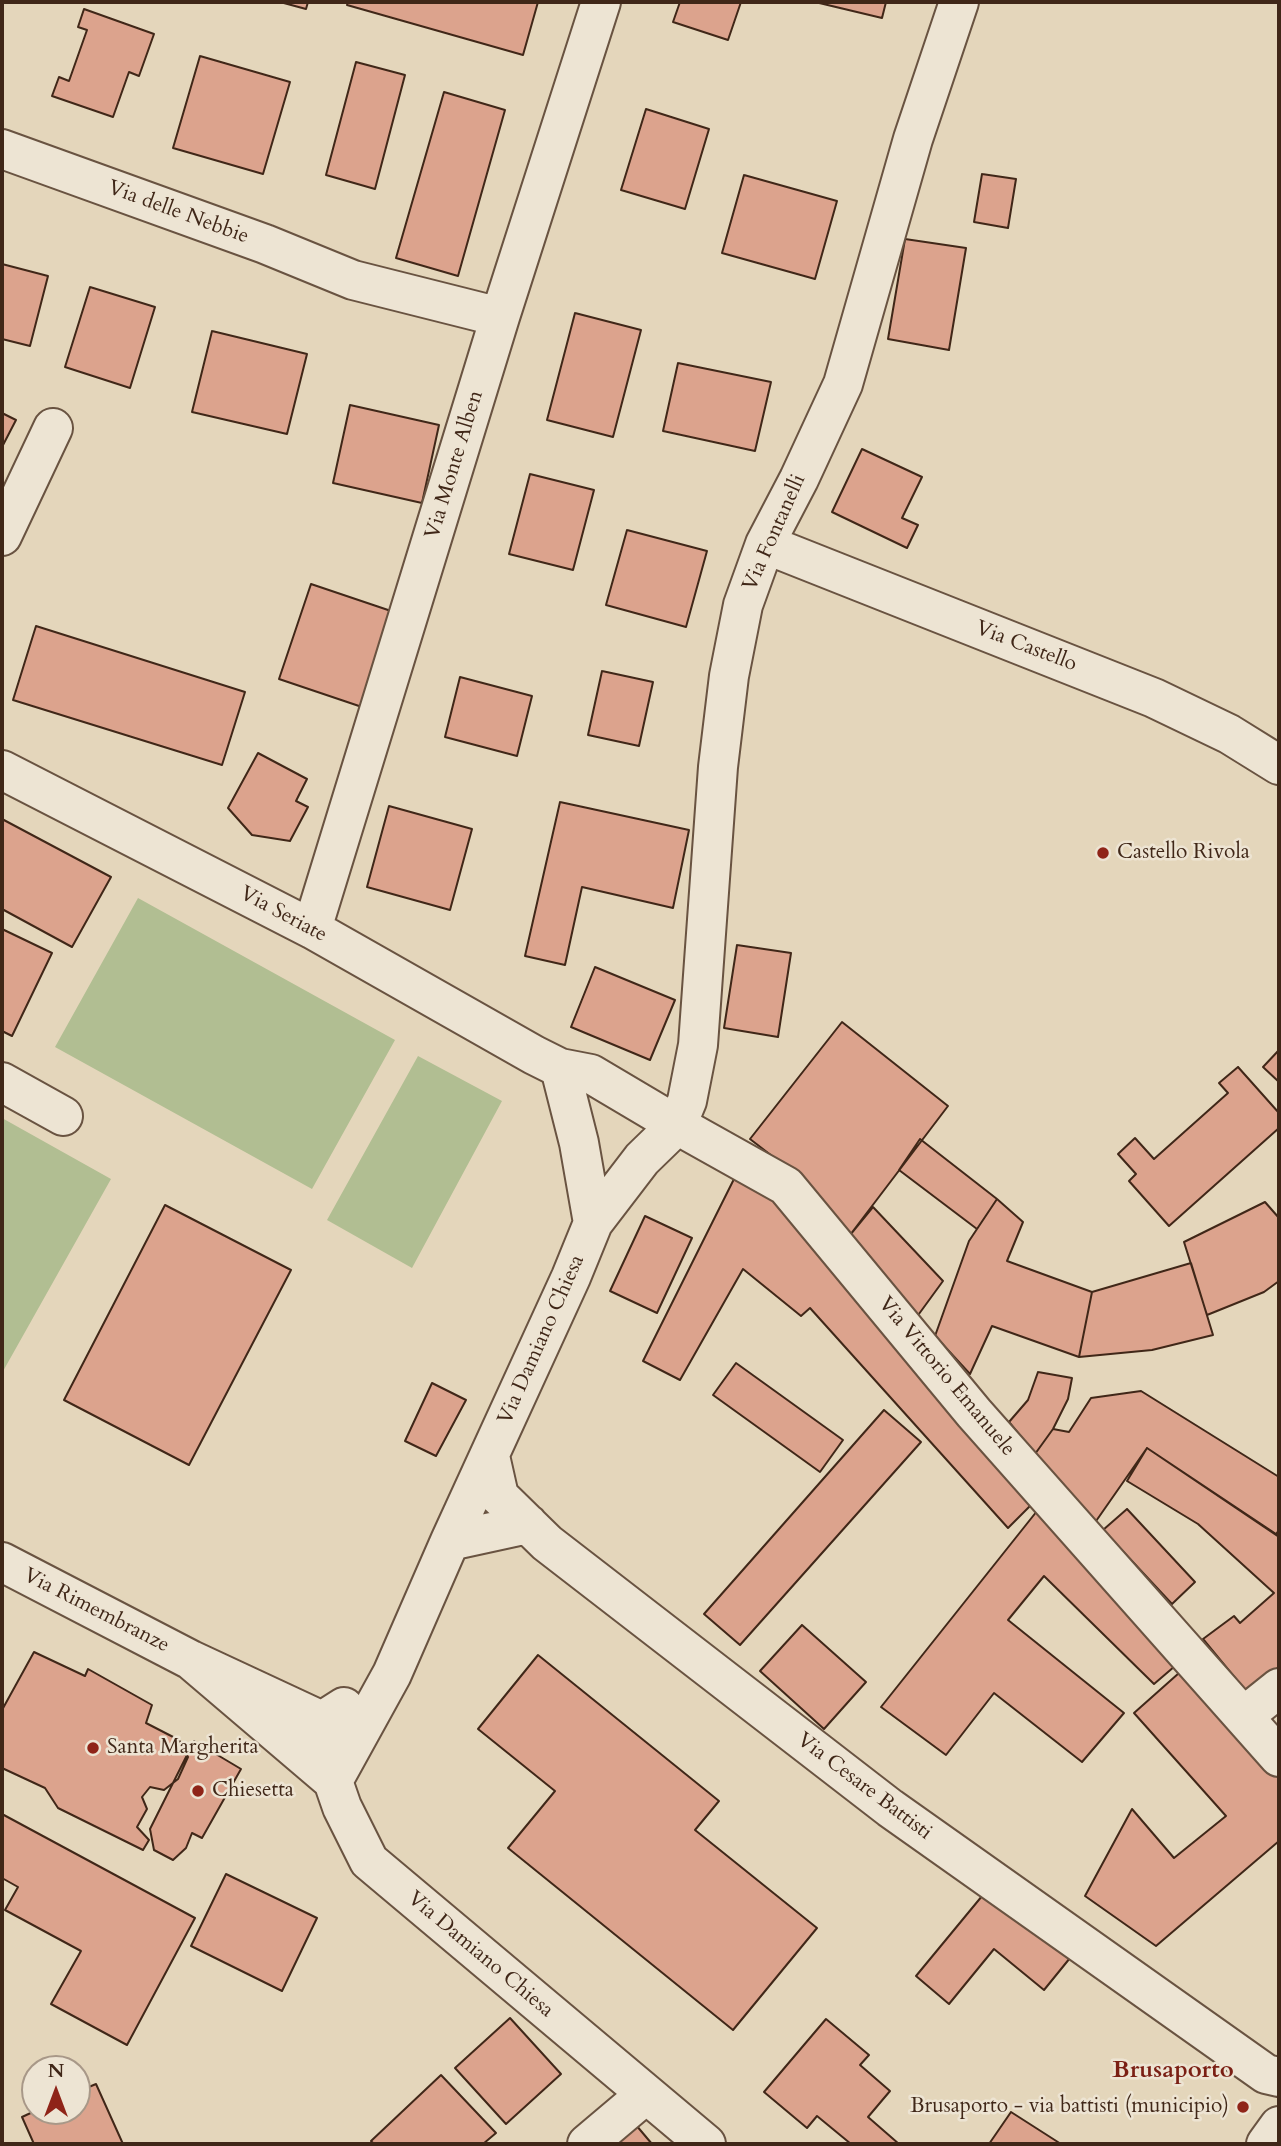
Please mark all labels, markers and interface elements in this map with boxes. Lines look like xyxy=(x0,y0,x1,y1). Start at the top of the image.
street label: Via delle Nebbie xyxy=(104,176,252,250)
street label: Via Monte Alben xyxy=(420,388,490,542)
street label: Via Fontanelli xyxy=(738,471,812,595)
street label: Via Castello xyxy=(972,616,1080,678)
place label: Castello Rivola xyxy=(1117,840,1250,866)
marker: Castello Rivola xyxy=(1095,845,1111,861)
street label: Via Seriate xyxy=(235,882,331,948)
street label: Via Damiano Chiesa xyxy=(493,1251,591,1429)
street label: Via Vittorio Emanuele xyxy=(872,1292,1020,1462)
street label: Via Rimembranze xyxy=(19,1563,173,1659)
street label: Via Cesare Battisti xyxy=(791,1728,937,1846)
place label: Santa Margherita xyxy=(107,1735,259,1761)
marker: Santa Margherita xyxy=(85,1740,101,1756)
place label: Chiesetta xyxy=(212,1778,294,1804)
marker: Chiesetta xyxy=(190,1783,206,1799)
street label: Via Damiano Chiesa xyxy=(402,1887,558,2023)
north arrow xyxy=(21,2055,91,2125)
district label: Brusaporto xyxy=(1112,2057,1234,2085)
text: N xyxy=(48,2058,64,2084)
place label: Brusaporto - via battisti (municipio) xyxy=(910,2094,1229,2120)
marker: Brusaporto - via battisti (municipio) xyxy=(1235,2099,1251,2115)

